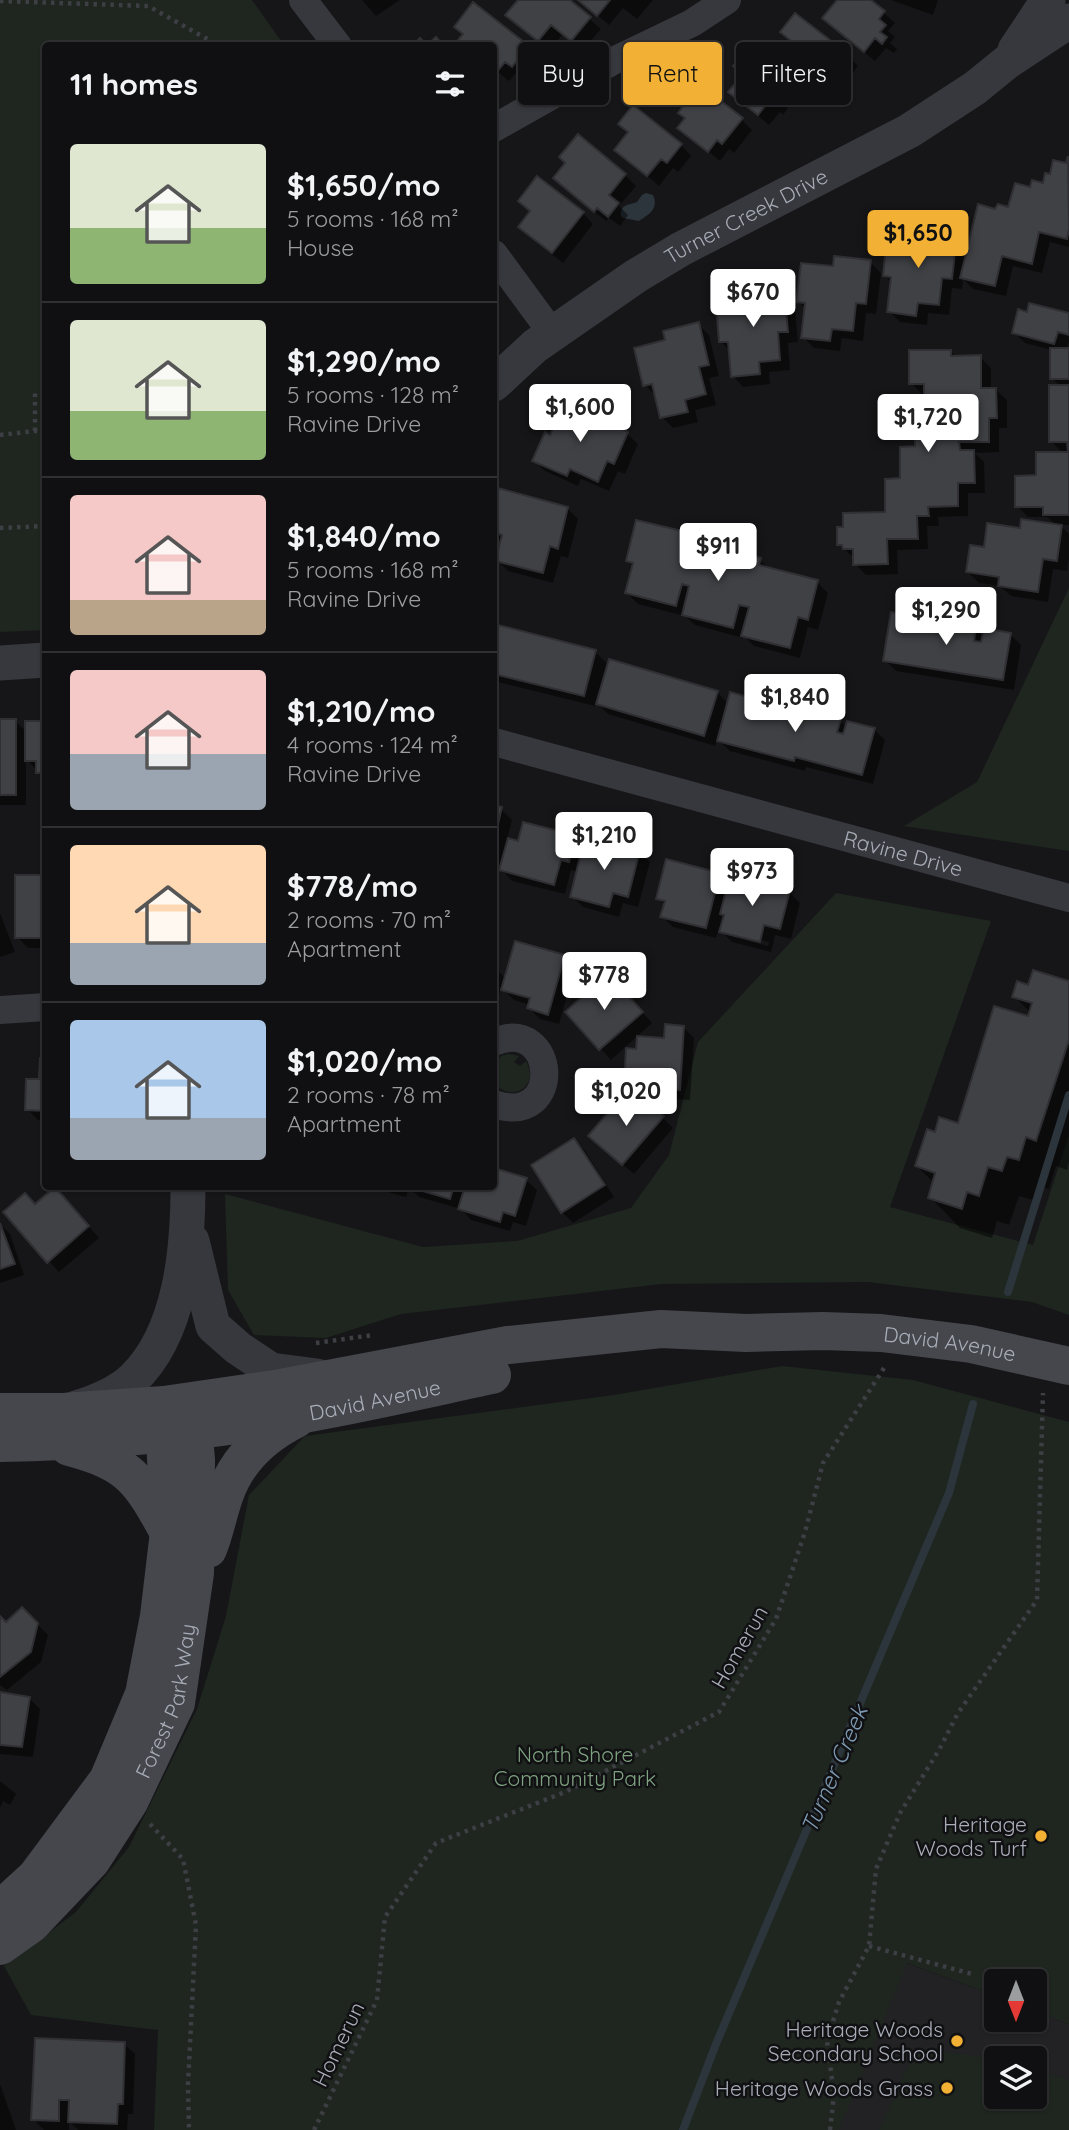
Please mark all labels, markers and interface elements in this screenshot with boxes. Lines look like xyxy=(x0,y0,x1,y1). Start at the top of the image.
chip: Buy xyxy=(518,42,609,105)
chip: Rent xyxy=(623,42,722,105)
chip: Filters xyxy=(736,42,851,105)
text: 11 homes xyxy=(70,65,198,103)
icon: filters xyxy=(431,65,469,103)
street label: Turner Creek Drive xyxy=(659,162,832,269)
text: $1,650/mo xyxy=(287,166,441,204)
icon: home xyxy=(126,172,210,256)
text: 5 rooms · 168 m² xyxy=(287,204,459,233)
pin: $1,650 xyxy=(861,210,975,270)
text: $1,650 xyxy=(883,218,953,247)
text: House xyxy=(287,233,354,262)
pin: $670 xyxy=(712,270,794,329)
text: $670 xyxy=(726,277,780,306)
text: $1,290/mo xyxy=(287,342,441,380)
icon: home xyxy=(126,348,210,432)
text: 5 rooms · 128 m² xyxy=(287,380,459,409)
pin: $1,600 xyxy=(523,384,637,444)
text: $1,600 xyxy=(545,392,615,421)
pin: $1,720 xyxy=(871,394,985,454)
text: $1,720 xyxy=(894,402,962,431)
text: Ravine Drive xyxy=(287,409,421,438)
text: $1,840/mo xyxy=(287,517,441,555)
icon: home xyxy=(126,523,210,607)
pin: $911 xyxy=(677,524,759,583)
text: $911 xyxy=(696,531,740,560)
text: 5 rooms · 168 m² xyxy=(287,555,459,584)
text: Ravine Drive xyxy=(287,584,421,613)
pin: $1,290 xyxy=(889,588,1003,647)
text: $1,290 xyxy=(911,595,981,624)
pin: $1,840 xyxy=(738,674,852,734)
text: $1,840 xyxy=(760,682,830,711)
text: $1,210/mo xyxy=(287,692,435,730)
icon: home xyxy=(126,698,210,782)
text: 4 rooms · 124 m² xyxy=(287,730,458,759)
text: Ravine Drive xyxy=(287,759,421,788)
pin: $1,210 xyxy=(547,812,661,872)
text: $1,210 xyxy=(571,820,637,849)
street label: Ravine Drive xyxy=(841,824,966,882)
pin: $973 xyxy=(711,848,793,908)
text: $973 xyxy=(726,856,778,885)
text: $778/mo xyxy=(287,867,418,905)
icon: home xyxy=(126,873,210,957)
text: 2 rooms · 70 m² xyxy=(287,905,451,934)
text: Apartment xyxy=(287,934,401,963)
pin: $778 xyxy=(563,953,645,1012)
text: $778 xyxy=(578,960,630,989)
text: $1,020/mo xyxy=(287,1042,442,1080)
icon: home xyxy=(126,1048,210,1132)
pin: $1,020 xyxy=(569,1068,683,1128)
text: $1,020 xyxy=(591,1076,661,1105)
text: 2 rooms · 78 m² xyxy=(287,1080,450,1109)
text: Apartment xyxy=(287,1109,401,1138)
street label: David Avenue xyxy=(882,1320,1018,1367)
street label: David Avenue xyxy=(307,1373,443,1426)
street label: Homerun xyxy=(705,1601,773,1693)
street label: Forest Park Way xyxy=(129,1622,200,1782)
water label: Turner Creek xyxy=(794,1699,875,1837)
park label: North Shore Community Park xyxy=(494,1741,656,1791)
place label: Heritage Woods Turf xyxy=(916,1811,1027,1861)
marker: Heritage Woods Turf xyxy=(1033,1828,1049,1844)
north arrow xyxy=(984,1969,1046,2032)
map controls xyxy=(984,1969,1047,2109)
street label: Homerun xyxy=(306,1997,370,2091)
place label: Heritage Woods Secondary School xyxy=(768,2016,943,2066)
marker: Heritage Woods Secondary School xyxy=(949,2033,965,2049)
button: layers xyxy=(984,2046,1047,2109)
place label: Heritage Woods Grass xyxy=(715,2075,933,2101)
marker: Heritage Woods Grass xyxy=(939,2080,955,2096)

